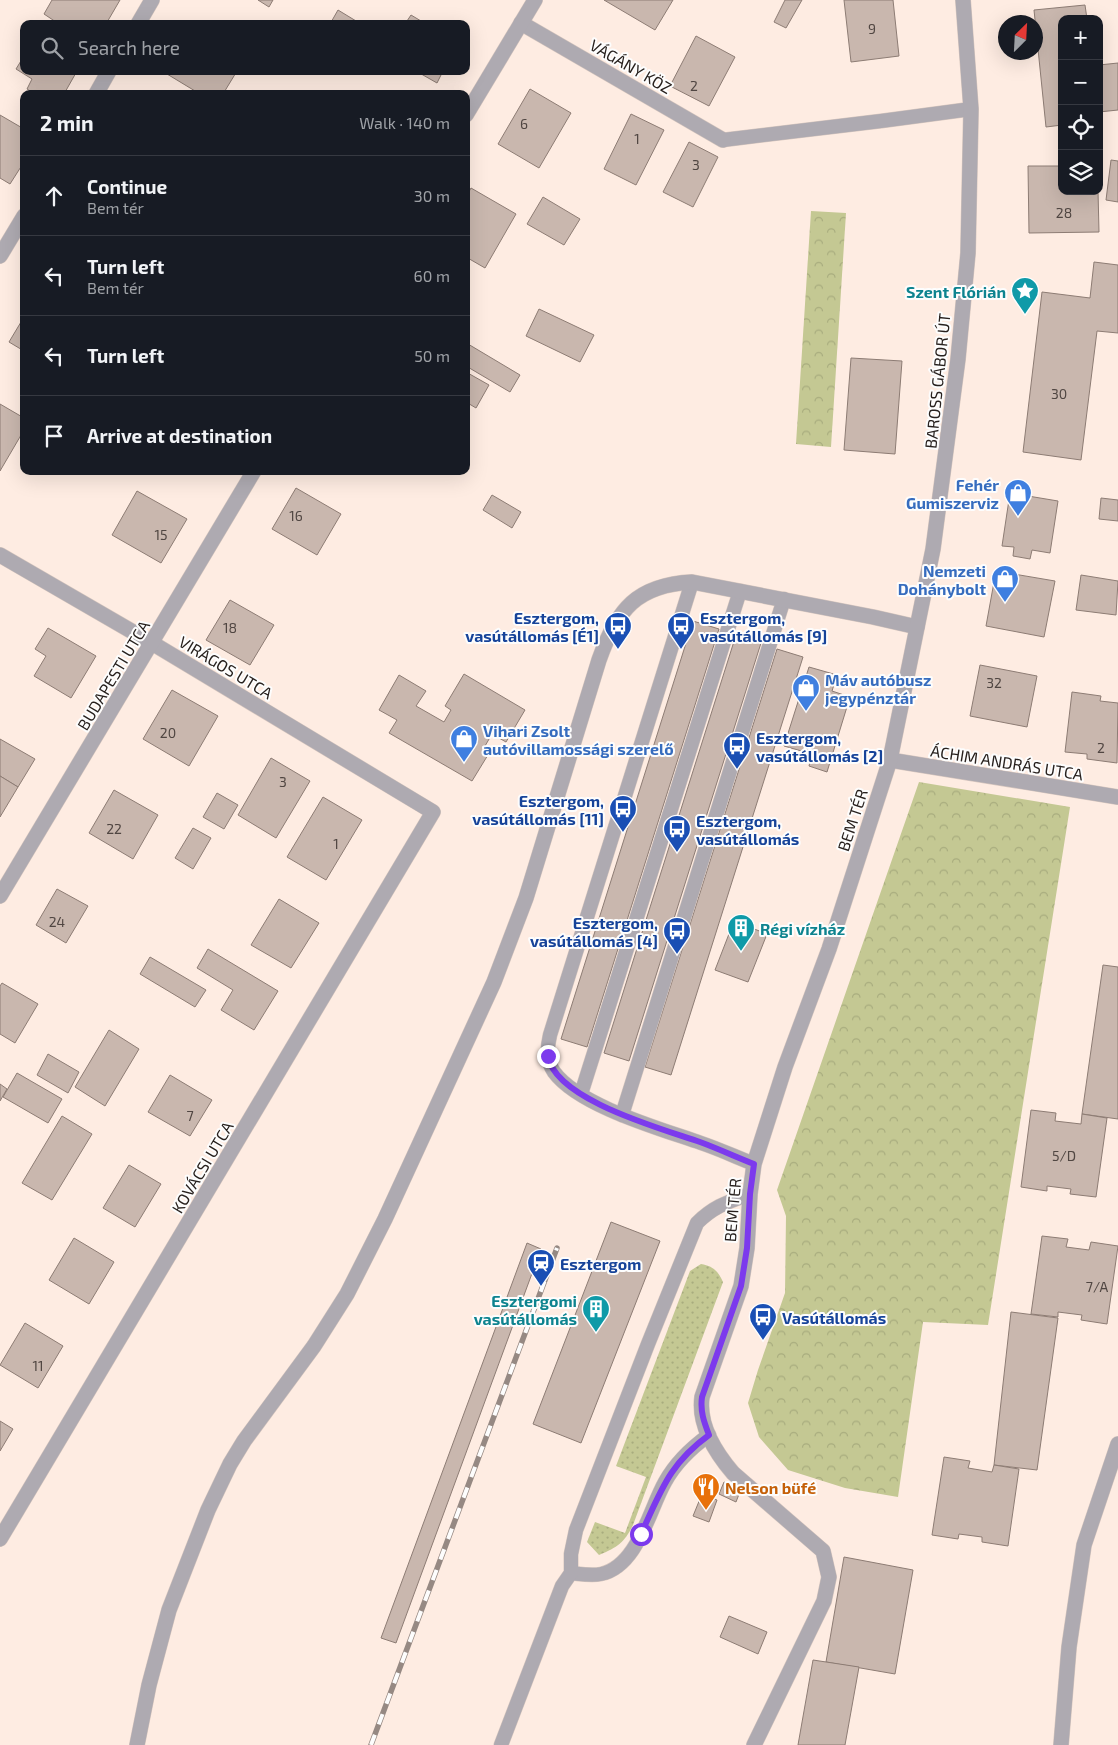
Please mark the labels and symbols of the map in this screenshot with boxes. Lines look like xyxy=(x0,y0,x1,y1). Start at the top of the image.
north arrow xyxy=(998,15,1043,60)
house number: 9 xyxy=(868,20,876,37)
street label: VÁGÁNY KÖZ xyxy=(587,35,675,97)
house number: 2 xyxy=(690,77,698,94)
house number: 6 xyxy=(520,115,528,132)
house number: 1 xyxy=(634,130,640,147)
house number: 3 xyxy=(692,156,700,173)
house number: 28 xyxy=(1056,204,1072,221)
place icon: Szent Flórián xyxy=(1010,276,1040,315)
place label: Szent Flórián xyxy=(906,282,1006,301)
street label: BAROSS GÁBOR ÚT xyxy=(920,312,954,450)
house number: 30 xyxy=(1051,385,1067,402)
place label: Fehér Gumiszerviz xyxy=(906,475,999,512)
shop icon: Fehér Gumiszerviz xyxy=(1003,478,1033,517)
house number: 16 xyxy=(289,507,303,524)
house number: 15 xyxy=(154,526,168,543)
place label: Nemzeti Dohánybolt xyxy=(898,561,986,599)
shop icon: Nemzeti Dohánybolt xyxy=(990,564,1020,603)
place label: Esztergom, vasútállomás [É1] xyxy=(465,608,599,645)
place label: Esztergom, vasútállomás [9] xyxy=(700,608,827,645)
bus stop icon: Esztergom, vasútállomás [É1] xyxy=(603,611,633,650)
bus stop icon: Esztergom, vasútállomás [9] xyxy=(666,611,696,650)
street label: BUDAPESTI UTCA xyxy=(73,617,153,733)
house number: 18 xyxy=(223,619,237,636)
street label: VIRÁGOS UTCA xyxy=(176,632,276,702)
place label: Máv autóbusz jegypénztár xyxy=(825,670,931,708)
shop icon: Máv autóbusz jegypénztár xyxy=(791,673,821,712)
house number: 32 xyxy=(986,674,1002,691)
place label: Vihari Zsolt autóvillamossági szerelő xyxy=(483,721,674,758)
house number: 20 xyxy=(160,724,176,741)
shop icon: Vihari Zsolt autóvillamossági szerelő xyxy=(449,724,479,763)
place label: Esztergom, vasútállomás [2] xyxy=(756,728,883,765)
bus stop icon: Esztergom, vasútállomás [2] xyxy=(722,731,752,770)
house number: 2 xyxy=(1097,739,1105,756)
street label: ÁCHIM ANDRÁS UTCA xyxy=(929,741,1085,783)
house number: 3 xyxy=(279,773,287,790)
street label: BEM TÉR xyxy=(833,786,871,853)
place label: Esztergom, vasútállomás [11] xyxy=(472,791,604,828)
bus stop icon: Esztergom, vasútállomás [11] xyxy=(608,794,638,833)
place label: Esztergom, vasútállomás xyxy=(696,811,799,848)
bus stop icon: Esztergom, vasútállomás xyxy=(662,814,692,853)
house number: 22 xyxy=(106,820,122,837)
house number: 1 xyxy=(333,835,339,852)
house number: 24 xyxy=(49,913,65,930)
place label: Esztergom, vasútállomás [4] xyxy=(530,913,658,950)
building icon: Régi vízház xyxy=(726,913,756,952)
bus stop icon: Esztergom, vasútállomás [4] xyxy=(662,916,692,955)
place label: Régi vízház xyxy=(760,919,845,938)
route end xyxy=(537,1045,560,1068)
house number: 7 xyxy=(186,1107,194,1124)
street label: KOVÁCSI UTCA xyxy=(167,1118,237,1216)
house number: 5/D xyxy=(1052,1147,1076,1164)
street label: BEM TÉR xyxy=(720,1177,744,1243)
station icon: Esztergom xyxy=(526,1248,556,1287)
place label: Esztergom xyxy=(560,1254,641,1273)
house number: 7/A xyxy=(1086,1278,1108,1295)
place label: Esztergomi vasútállomás xyxy=(474,1291,577,1328)
building icon: Esztergomi vasútállomás xyxy=(581,1294,611,1333)
bus stop icon: Vasútállomás xyxy=(748,1302,778,1341)
place label: Vasútállomás xyxy=(782,1308,886,1327)
house number: 11 xyxy=(32,1357,44,1374)
restaurant icon: Nelson büfé xyxy=(691,1472,721,1511)
place label: Nelson büfé xyxy=(725,1478,816,1497)
route start xyxy=(630,1523,653,1546)

